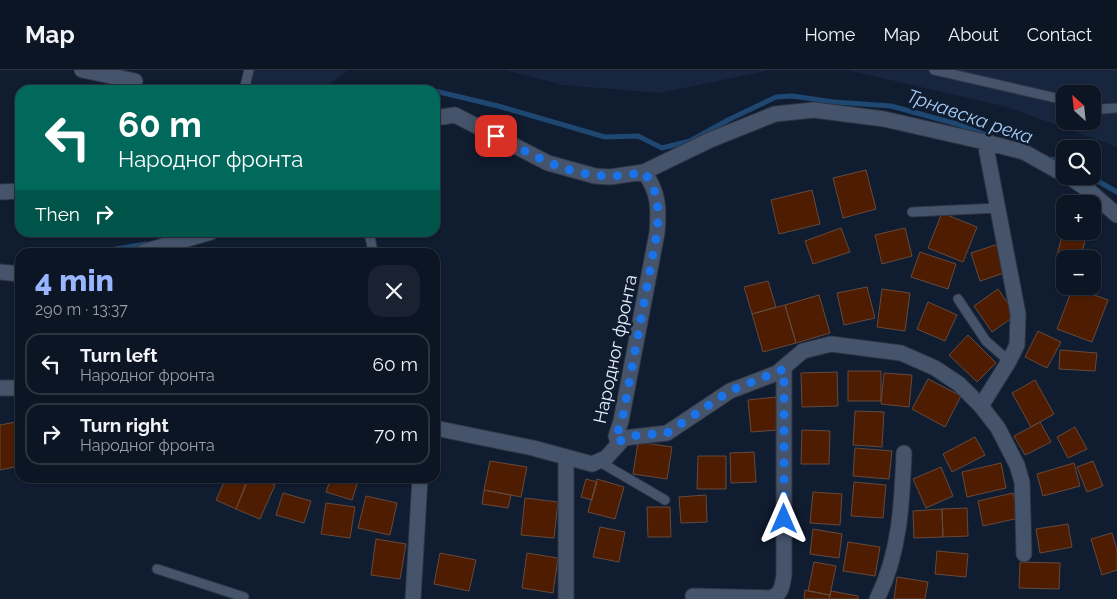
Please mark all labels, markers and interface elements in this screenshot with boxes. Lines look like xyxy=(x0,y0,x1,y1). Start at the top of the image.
text: Map xyxy=(25,20,75,49)
text: Home xyxy=(804,24,855,45)
text: Map xyxy=(883,24,920,45)
text: About xyxy=(948,24,999,45)
text: Contact xyxy=(1027,24,1092,45)
water label: Трнавска река xyxy=(904,84,1036,148)
north arrow xyxy=(1056,85,1101,130)
map controls xyxy=(1056,85,1101,295)
text: 60 m xyxy=(118,104,202,145)
icon: left xyxy=(35,105,100,170)
pin xyxy=(475,115,517,157)
icon: arrive xyxy=(482,122,510,150)
button: search xyxy=(1056,140,1101,185)
text: Народног фронта xyxy=(118,146,303,172)
button: + xyxy=(1056,195,1101,240)
icon: right xyxy=(90,200,118,228)
text: Then xyxy=(35,203,80,225)
button: − xyxy=(1056,250,1101,295)
text: 4 min xyxy=(35,263,114,298)
button: close xyxy=(368,265,420,317)
street label: Народног фронта xyxy=(589,273,641,425)
text: 290 m · 13:37 xyxy=(35,300,128,319)
text: Turn left xyxy=(80,344,157,366)
icon: left xyxy=(37,350,65,378)
text: 60 m xyxy=(373,353,418,375)
text: Народног фронта xyxy=(80,366,215,385)
text: Turn right xyxy=(80,414,169,436)
icon: right xyxy=(37,420,65,448)
text: 70 m xyxy=(374,423,418,445)
text: Народног фронта xyxy=(80,436,215,455)
position arrow xyxy=(757,492,809,544)

